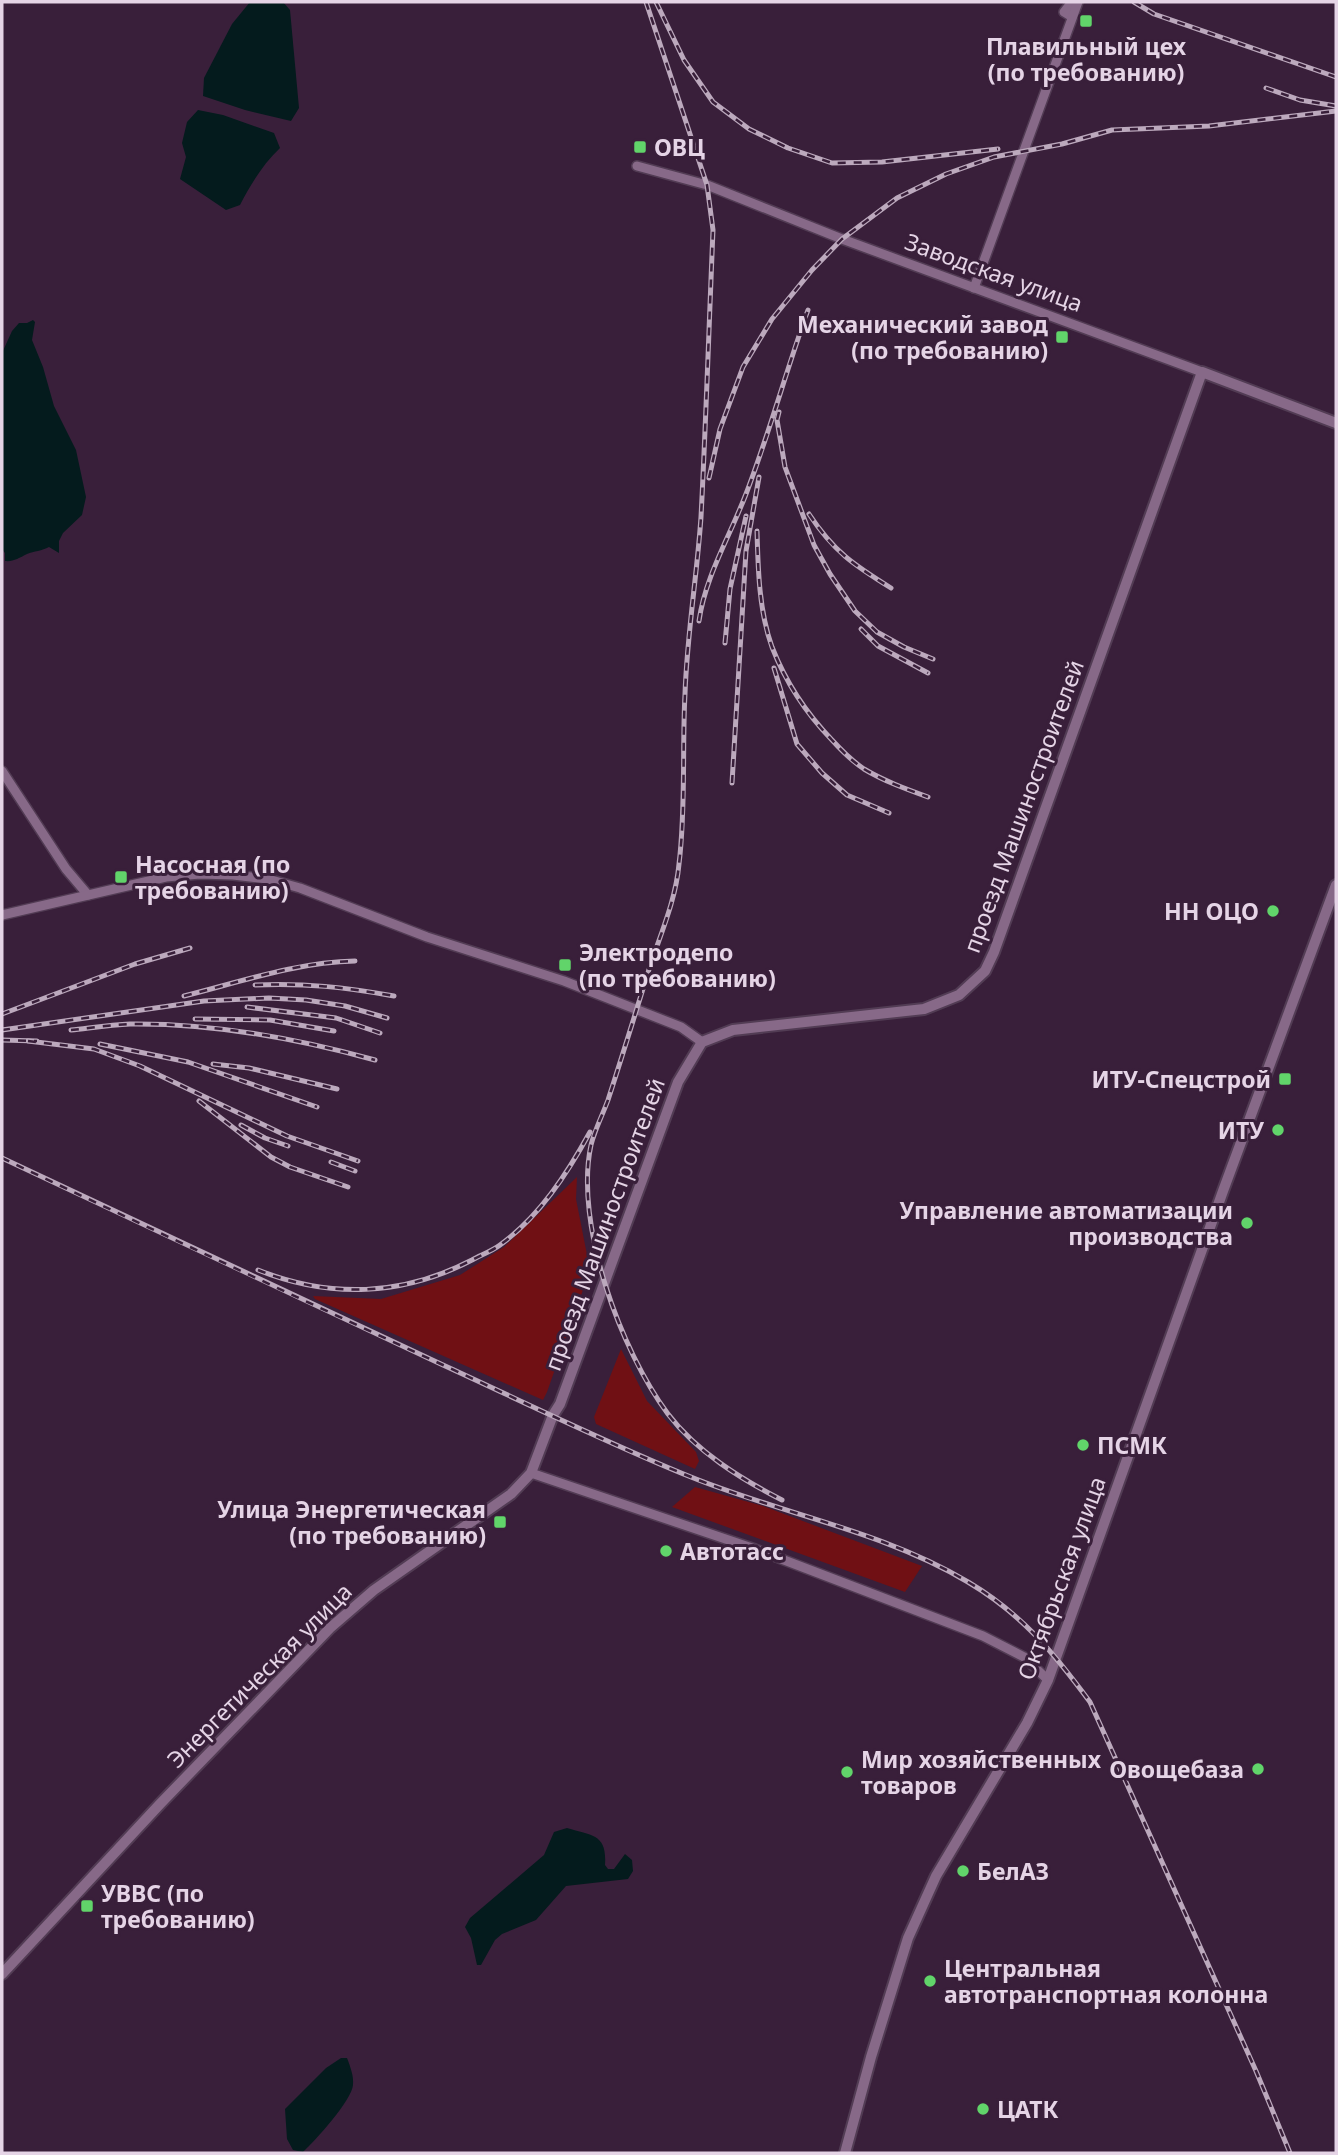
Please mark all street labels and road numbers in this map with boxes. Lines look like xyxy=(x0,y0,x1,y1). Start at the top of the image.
street label: Заводская улица xyxy=(901,225,1087,319)
street label: проезд Машиностроителей xyxy=(955,655,1091,957)
street label: проезд Машиностроителей xyxy=(536,1073,672,1375)
street label: Октябрьская улица xyxy=(1009,1472,1113,1684)
street label: Энергетическая улица xyxy=(159,1575,359,1775)

